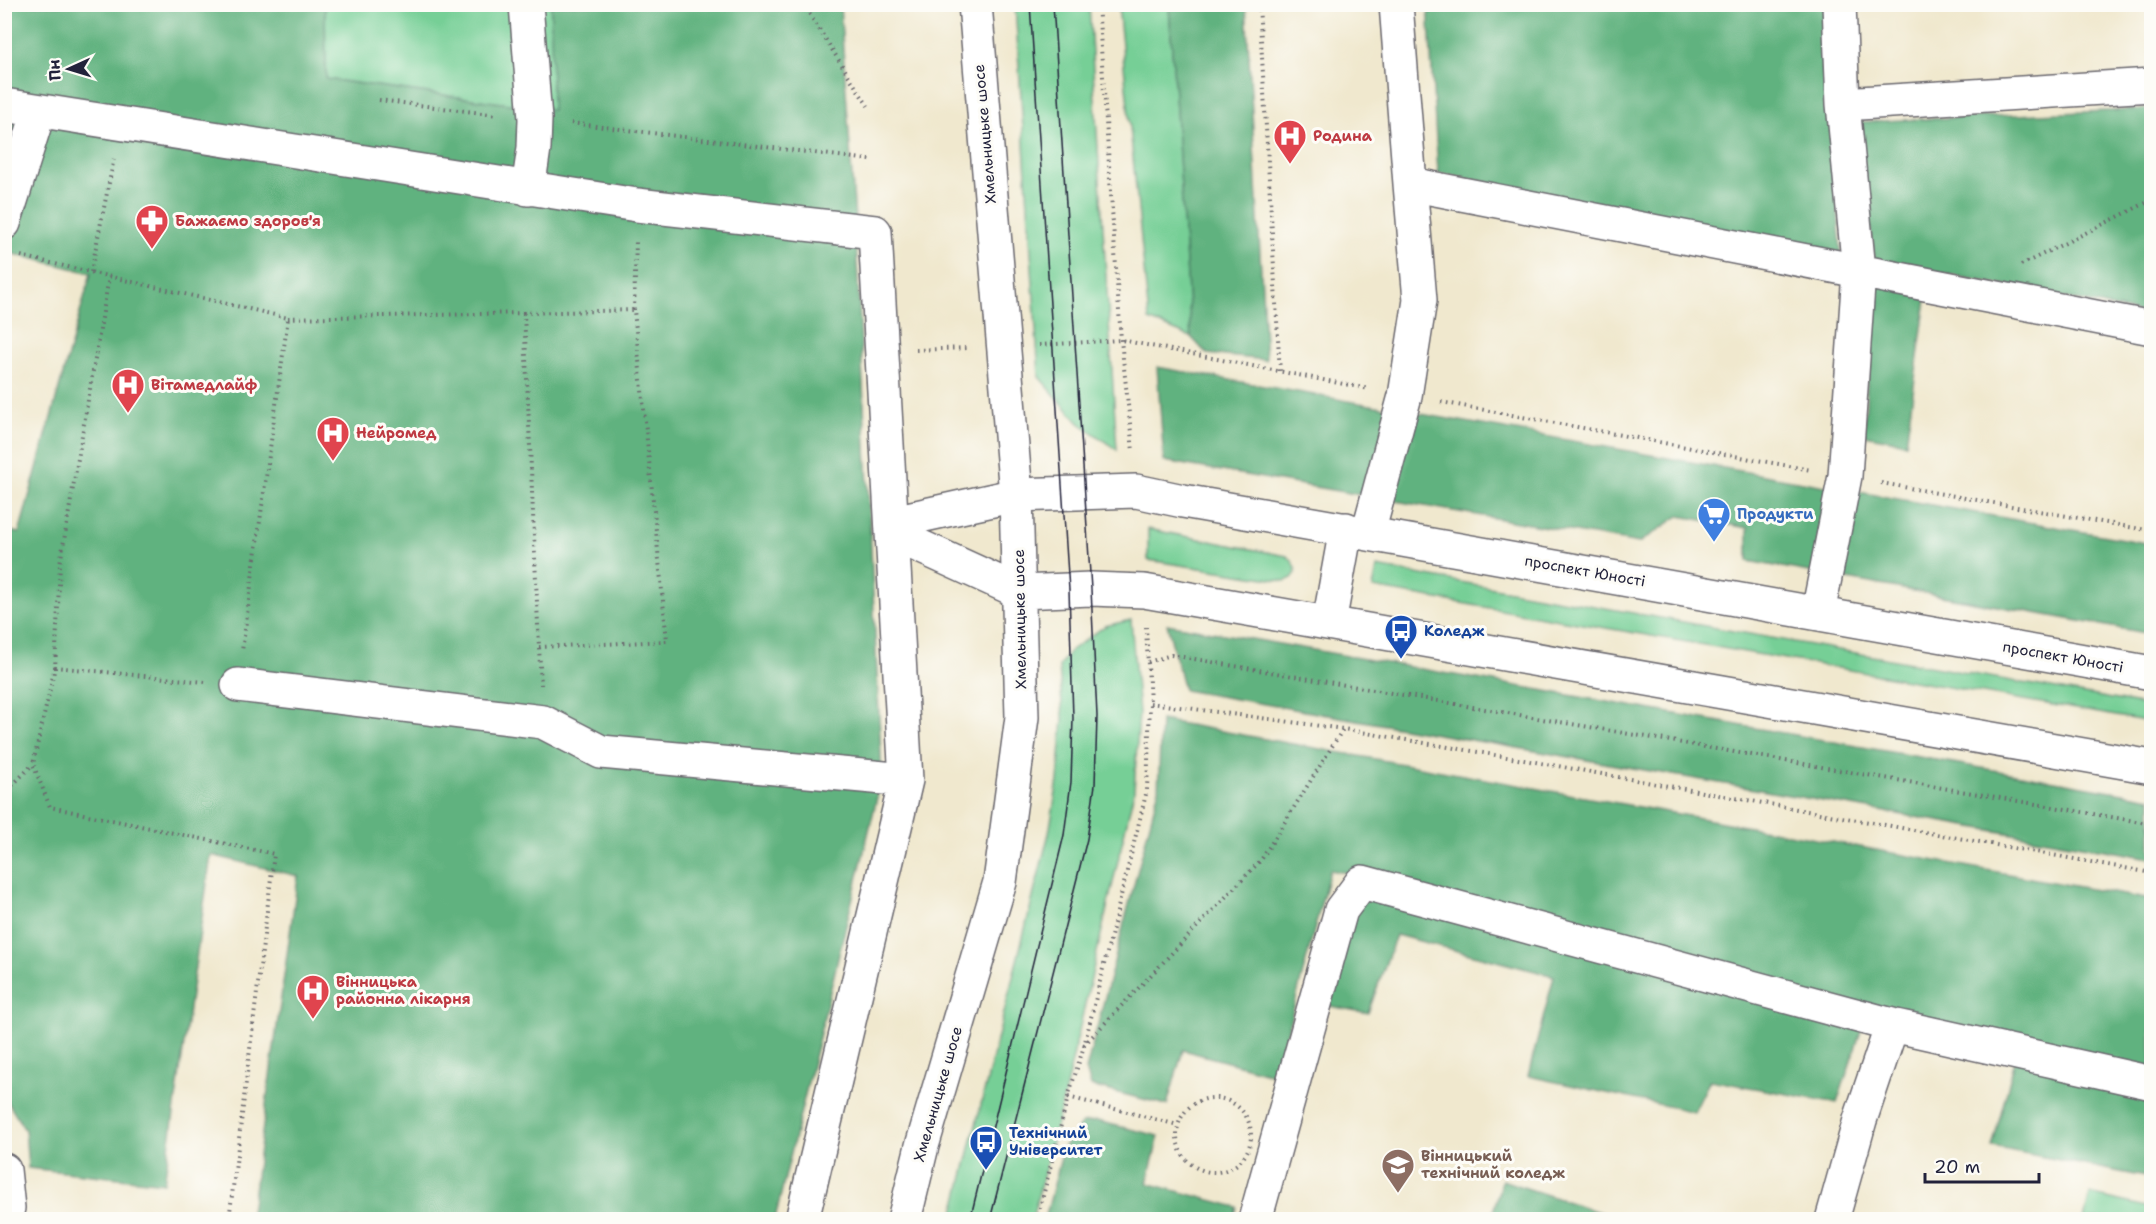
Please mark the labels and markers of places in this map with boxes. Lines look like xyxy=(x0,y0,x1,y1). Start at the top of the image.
hospital icon: Родина xyxy=(1272,118,1308,165)
place label: Родина xyxy=(1313,126,1373,146)
pharmacy icon: Бажаємо здоров'я xyxy=(134,203,170,250)
place label: Бажаємо здоров'я xyxy=(175,211,321,231)
hospital icon: Вітамедлайф xyxy=(110,367,146,414)
place label: Вітамедлайф xyxy=(151,375,258,395)
hospital icon: Нейромед xyxy=(315,415,351,462)
place label: Нейромед xyxy=(356,423,437,443)
supermarket icon: Продукти xyxy=(1696,496,1732,543)
place label: Продукти xyxy=(1737,504,1814,524)
bus stop icon: Коледж xyxy=(1383,613,1419,660)
place label: Коледж xyxy=(1424,621,1485,641)
place label: Вінницька районна лікарня xyxy=(336,972,471,1009)
hospital icon: Вінницька районна лікарня xyxy=(295,973,331,1020)
place label: Технічний Університет xyxy=(1009,1123,1103,1160)
bus stop icon: Технічний Університет xyxy=(968,1124,1004,1171)
place label: Вінницький технічний коледж xyxy=(1421,1146,1565,1183)
school or university icon: Вінницький технічний коледж xyxy=(1380,1147,1416,1194)

